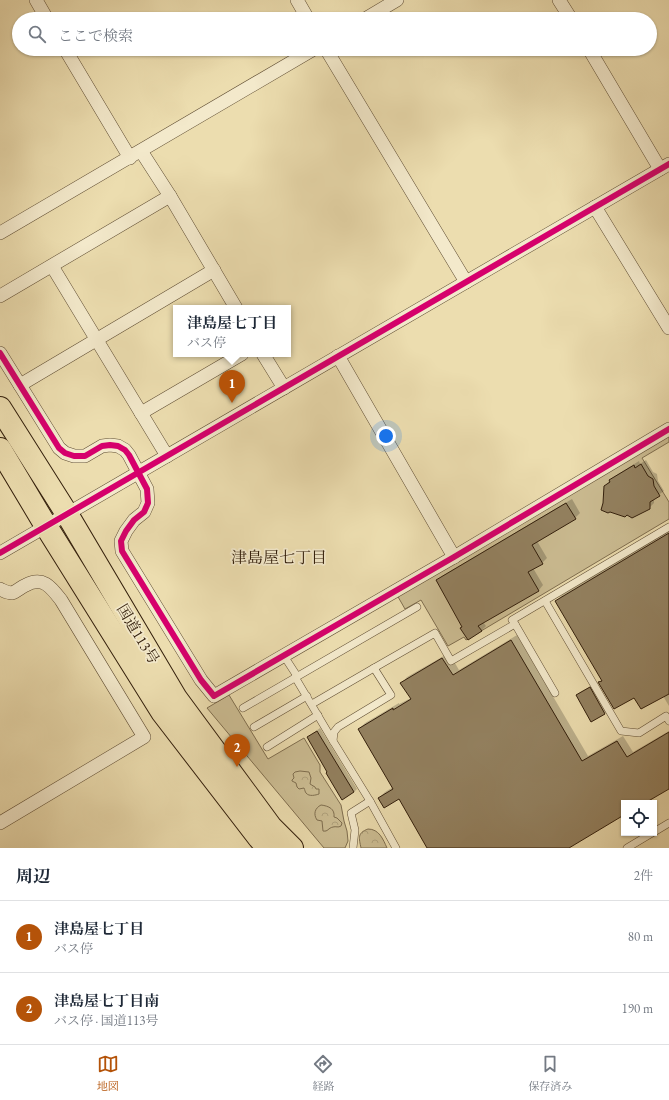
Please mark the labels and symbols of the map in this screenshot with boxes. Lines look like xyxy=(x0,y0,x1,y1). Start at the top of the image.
pin: 1 xyxy=(219,370,245,403)
your location xyxy=(376,426,396,446)
district label: 津島屋七丁目 xyxy=(231,547,327,568)
street label: 国道113号 xyxy=(113,600,164,667)
pin: 2 xyxy=(224,734,250,767)

